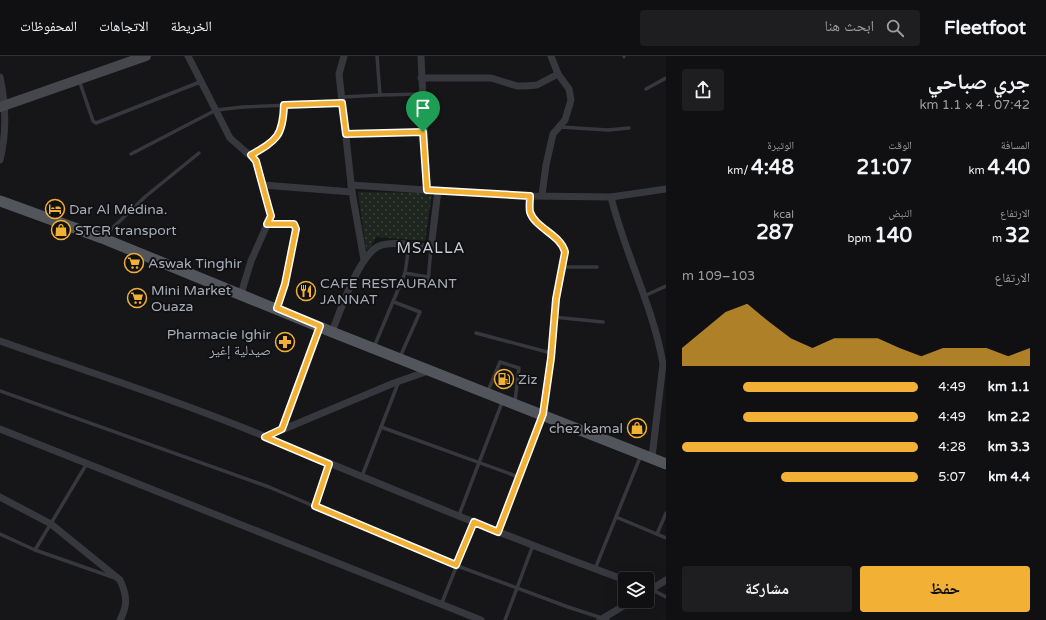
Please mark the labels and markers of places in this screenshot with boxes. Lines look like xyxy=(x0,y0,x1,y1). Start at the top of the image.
pin xyxy=(406,91,440,132)
hotel icon: Dar Al Médina. xyxy=(44,198,66,220)
place label: Dar Al Médina. xyxy=(69,201,167,218)
shop icon: STCR transport xyxy=(50,219,72,241)
place label: STCR transport xyxy=(75,222,177,239)
supermarket icon: Aswak Tinghir xyxy=(123,252,145,274)
place label: Aswak Tinghir xyxy=(148,255,242,272)
place label: CAFE RESTAURANT JANNAT xyxy=(320,275,457,308)
restaurant icon: CAFE RESTAURANT JANNAT xyxy=(295,280,317,302)
place label: Mini Market Ouaza xyxy=(151,282,232,315)
supermarket icon: Mini Market Ouaza xyxy=(126,287,148,309)
place label: Pharmacie Ighir صيدلية إغير xyxy=(167,326,272,360)
pharmacy icon: Pharmacie Ighir صيدلية إغير xyxy=(274,331,296,353)
fuel station icon: Ziz xyxy=(493,368,515,390)
place label: Ziz xyxy=(518,371,537,388)
shop icon: chez kamal xyxy=(626,417,648,439)
place label: chez kamal xyxy=(549,420,623,437)

